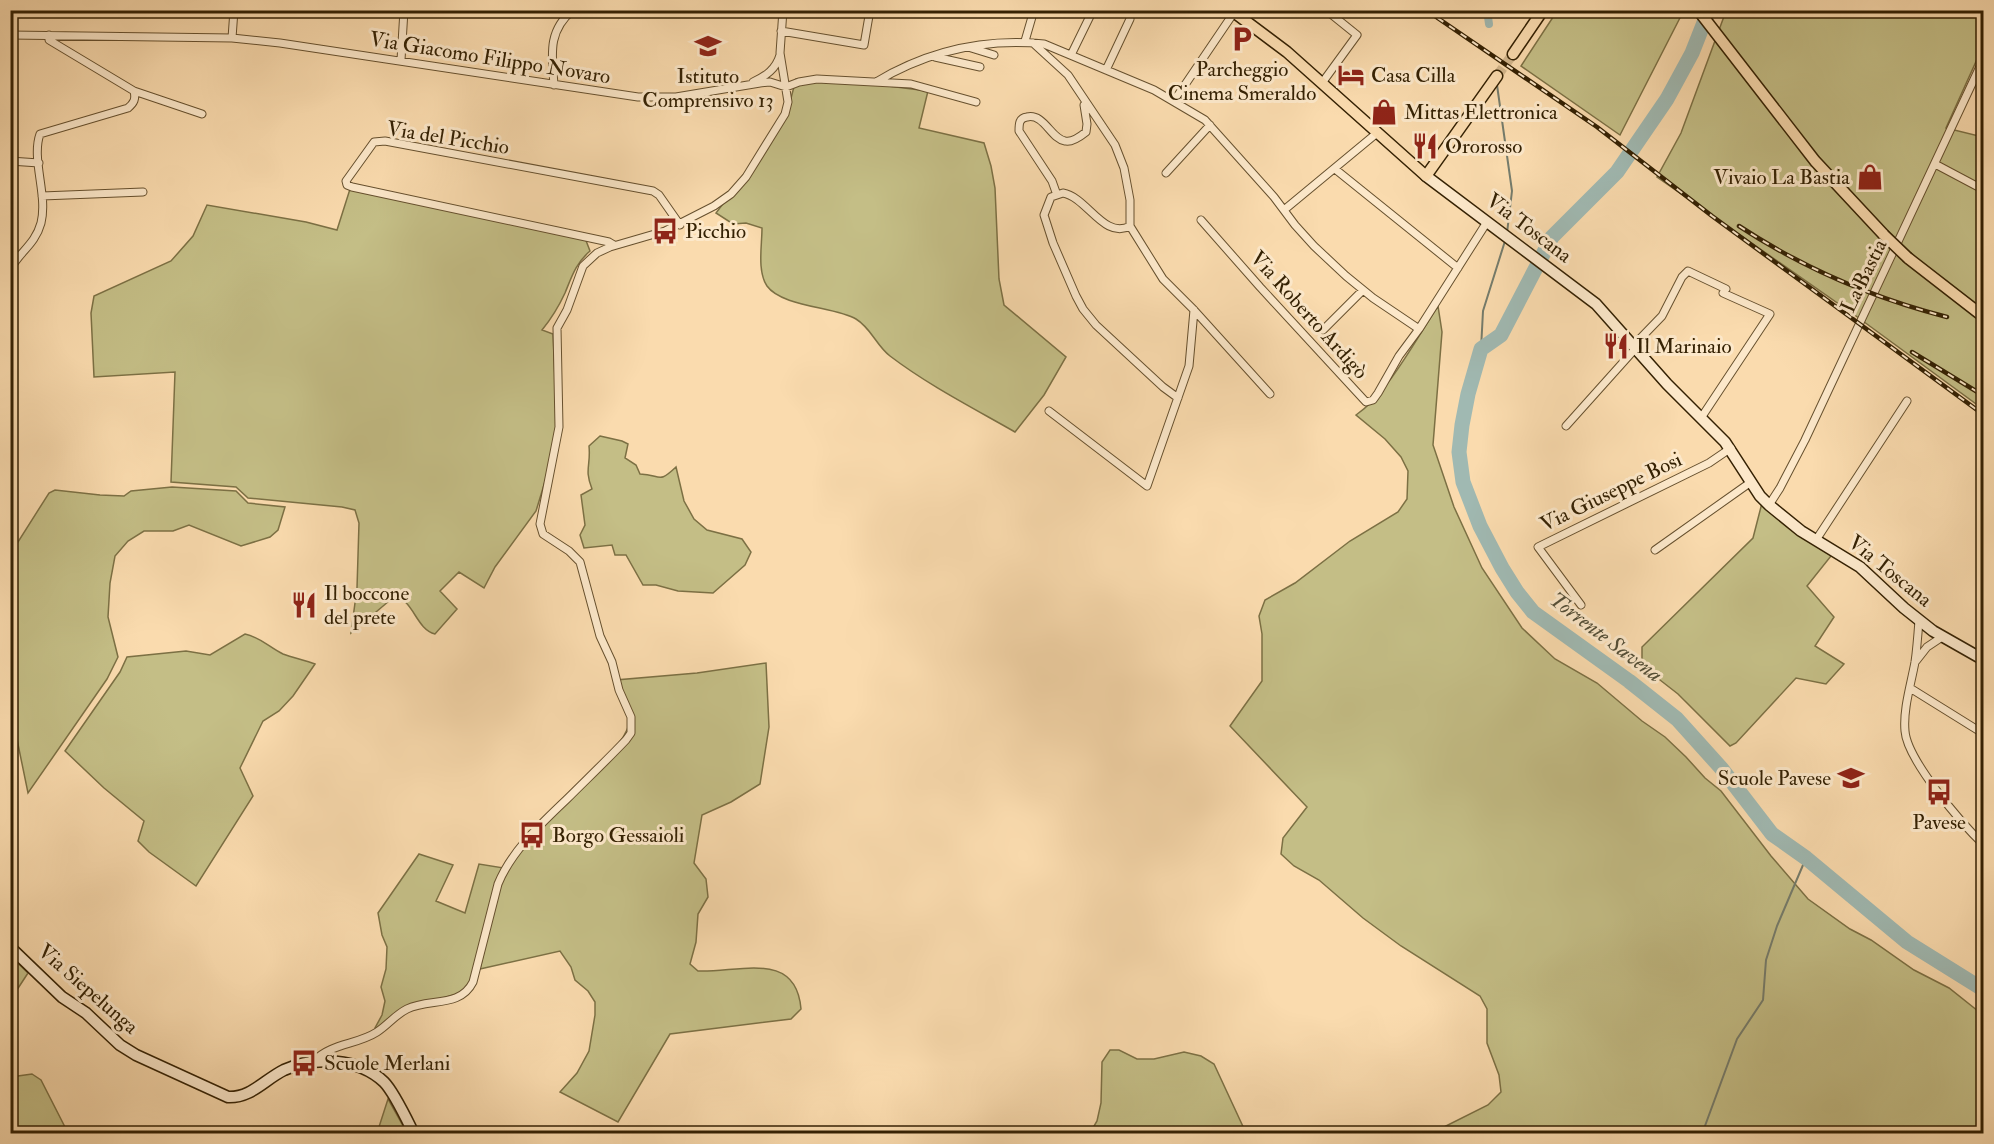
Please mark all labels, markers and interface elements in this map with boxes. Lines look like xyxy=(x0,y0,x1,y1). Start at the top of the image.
parking icon: Parcheggio Cinema Smeraldo xyxy=(1227,24,1257,54)
street label: Via Giacomo Filippo Novaro xyxy=(368,26,612,90)
school or university icon: Istituto Comprensivo 13 xyxy=(693,31,723,61)
place label: Parcheggio Cinema Smeraldo xyxy=(1168,56,1316,107)
hotel icon: Casa Cilla xyxy=(1336,60,1366,90)
place label: Casa Cilla xyxy=(1371,62,1456,89)
place label: Istituto Comprensivo 13 xyxy=(642,63,774,114)
shop icon: Mittas Elettronica xyxy=(1369,97,1399,127)
place label: Mittas Elettronica xyxy=(1404,99,1558,126)
street label: Via del Picchio xyxy=(385,115,511,161)
restaurant icon: Ororosso xyxy=(1410,131,1440,161)
place label: Ororosso xyxy=(1445,133,1522,160)
shop icon: Vivaio La Bastia xyxy=(1855,162,1885,192)
place label: Vivaio La Bastia xyxy=(1713,164,1850,191)
street label: Via Toscana xyxy=(1481,187,1577,269)
bus stop icon: Picchio xyxy=(650,216,680,246)
place label: Picchio xyxy=(685,218,746,245)
street label: La Bastia xyxy=(1835,234,1894,317)
street label: Via Roberto Ardigò xyxy=(1244,245,1374,385)
restaurant icon: Il Marinaio xyxy=(1601,331,1631,361)
place label: Il Marinaio xyxy=(1636,333,1732,360)
street label: Via Giuseppe Bosi xyxy=(1536,446,1687,538)
street label: Via Toscana xyxy=(1843,529,1938,613)
place label: Il boccone del prete xyxy=(324,580,409,631)
water label: Torrente Savena xyxy=(1544,585,1668,689)
restaurant icon: Il boccone del prete xyxy=(289,590,319,620)
school or university icon: Scuole Pavese xyxy=(1836,763,1866,793)
place label: Scuole Pavese xyxy=(1718,765,1831,792)
bus stop icon: Pavese xyxy=(1924,777,1954,807)
place label: Pavese xyxy=(1912,809,1966,836)
bus stop icon: Borgo Gessaioli xyxy=(517,820,547,850)
place label: Borgo Gessaioli xyxy=(552,822,685,849)
street label: Via Siepelunga xyxy=(32,938,144,1040)
bus stop icon: Scuole Merlani xyxy=(289,1048,319,1078)
place label: Scuole Merlani xyxy=(324,1050,451,1077)

